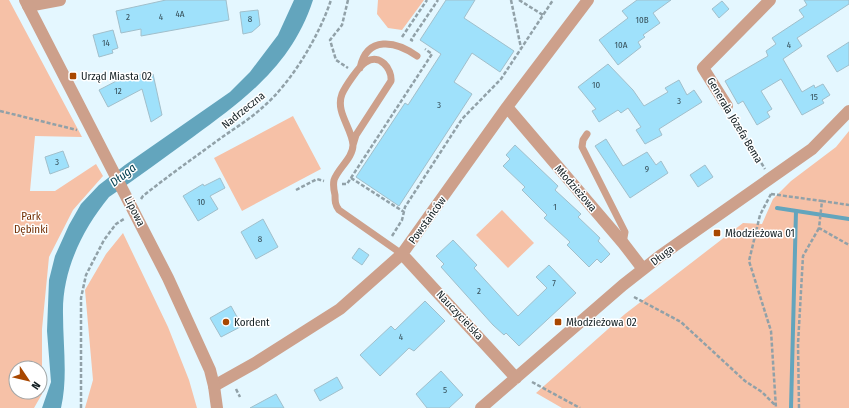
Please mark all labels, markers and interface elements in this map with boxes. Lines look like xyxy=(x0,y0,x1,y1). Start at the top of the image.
house number: 4A xyxy=(175,9,185,19)
house number: 2 xyxy=(126,12,130,22)
house number: 4 xyxy=(159,12,164,22)
house number: 8 xyxy=(248,14,253,24)
house number: 10B xyxy=(635,15,649,25)
house number: 14 xyxy=(102,38,111,48)
house number: 10A xyxy=(615,40,628,50)
house number: 4 xyxy=(787,40,792,50)
place label: Urząd Miasta 02 xyxy=(81,70,152,83)
marker: Urząd Miasta 02 xyxy=(68,71,78,81)
street label: Generała Józefa Bema xyxy=(704,75,765,165)
house number: 10 xyxy=(592,80,600,90)
house number: 12 xyxy=(114,86,122,96)
street label: Nadrzeczna xyxy=(219,89,267,132)
house number: 15 xyxy=(810,92,818,102)
house number: 3 xyxy=(677,96,681,106)
house number: 3 xyxy=(437,100,441,110)
house number: 3 xyxy=(55,157,59,167)
water label: Długa xyxy=(107,161,139,189)
street label: Młodzieżowa xyxy=(552,162,599,214)
house number: 9 xyxy=(645,164,649,174)
street label: Lipowa xyxy=(122,194,148,228)
street label: Powstańców xyxy=(406,194,449,246)
house number: 10 xyxy=(197,197,205,207)
house number: 1 xyxy=(553,202,557,212)
park label: Park Dębinki xyxy=(14,210,48,236)
place label: Młodzieżowa 01 xyxy=(725,227,795,240)
marker: Młodzieżowa 01 xyxy=(712,228,722,238)
house number: 8 xyxy=(258,234,263,244)
street label: Długa xyxy=(648,242,676,268)
house number: 7 xyxy=(552,278,556,288)
house number: 2 xyxy=(477,286,481,296)
street label: Nauczycielska xyxy=(434,288,486,343)
place label: Kordent xyxy=(234,316,270,329)
place label: Młodzieżowa 02 xyxy=(566,316,637,329)
marker: Kordent xyxy=(221,317,231,327)
marker: Młodzieżowa 02 xyxy=(553,317,563,327)
house number: 4 xyxy=(399,332,404,342)
north arrow xyxy=(8,360,48,400)
text: N xyxy=(29,379,43,392)
house number: 5 xyxy=(443,385,447,395)

